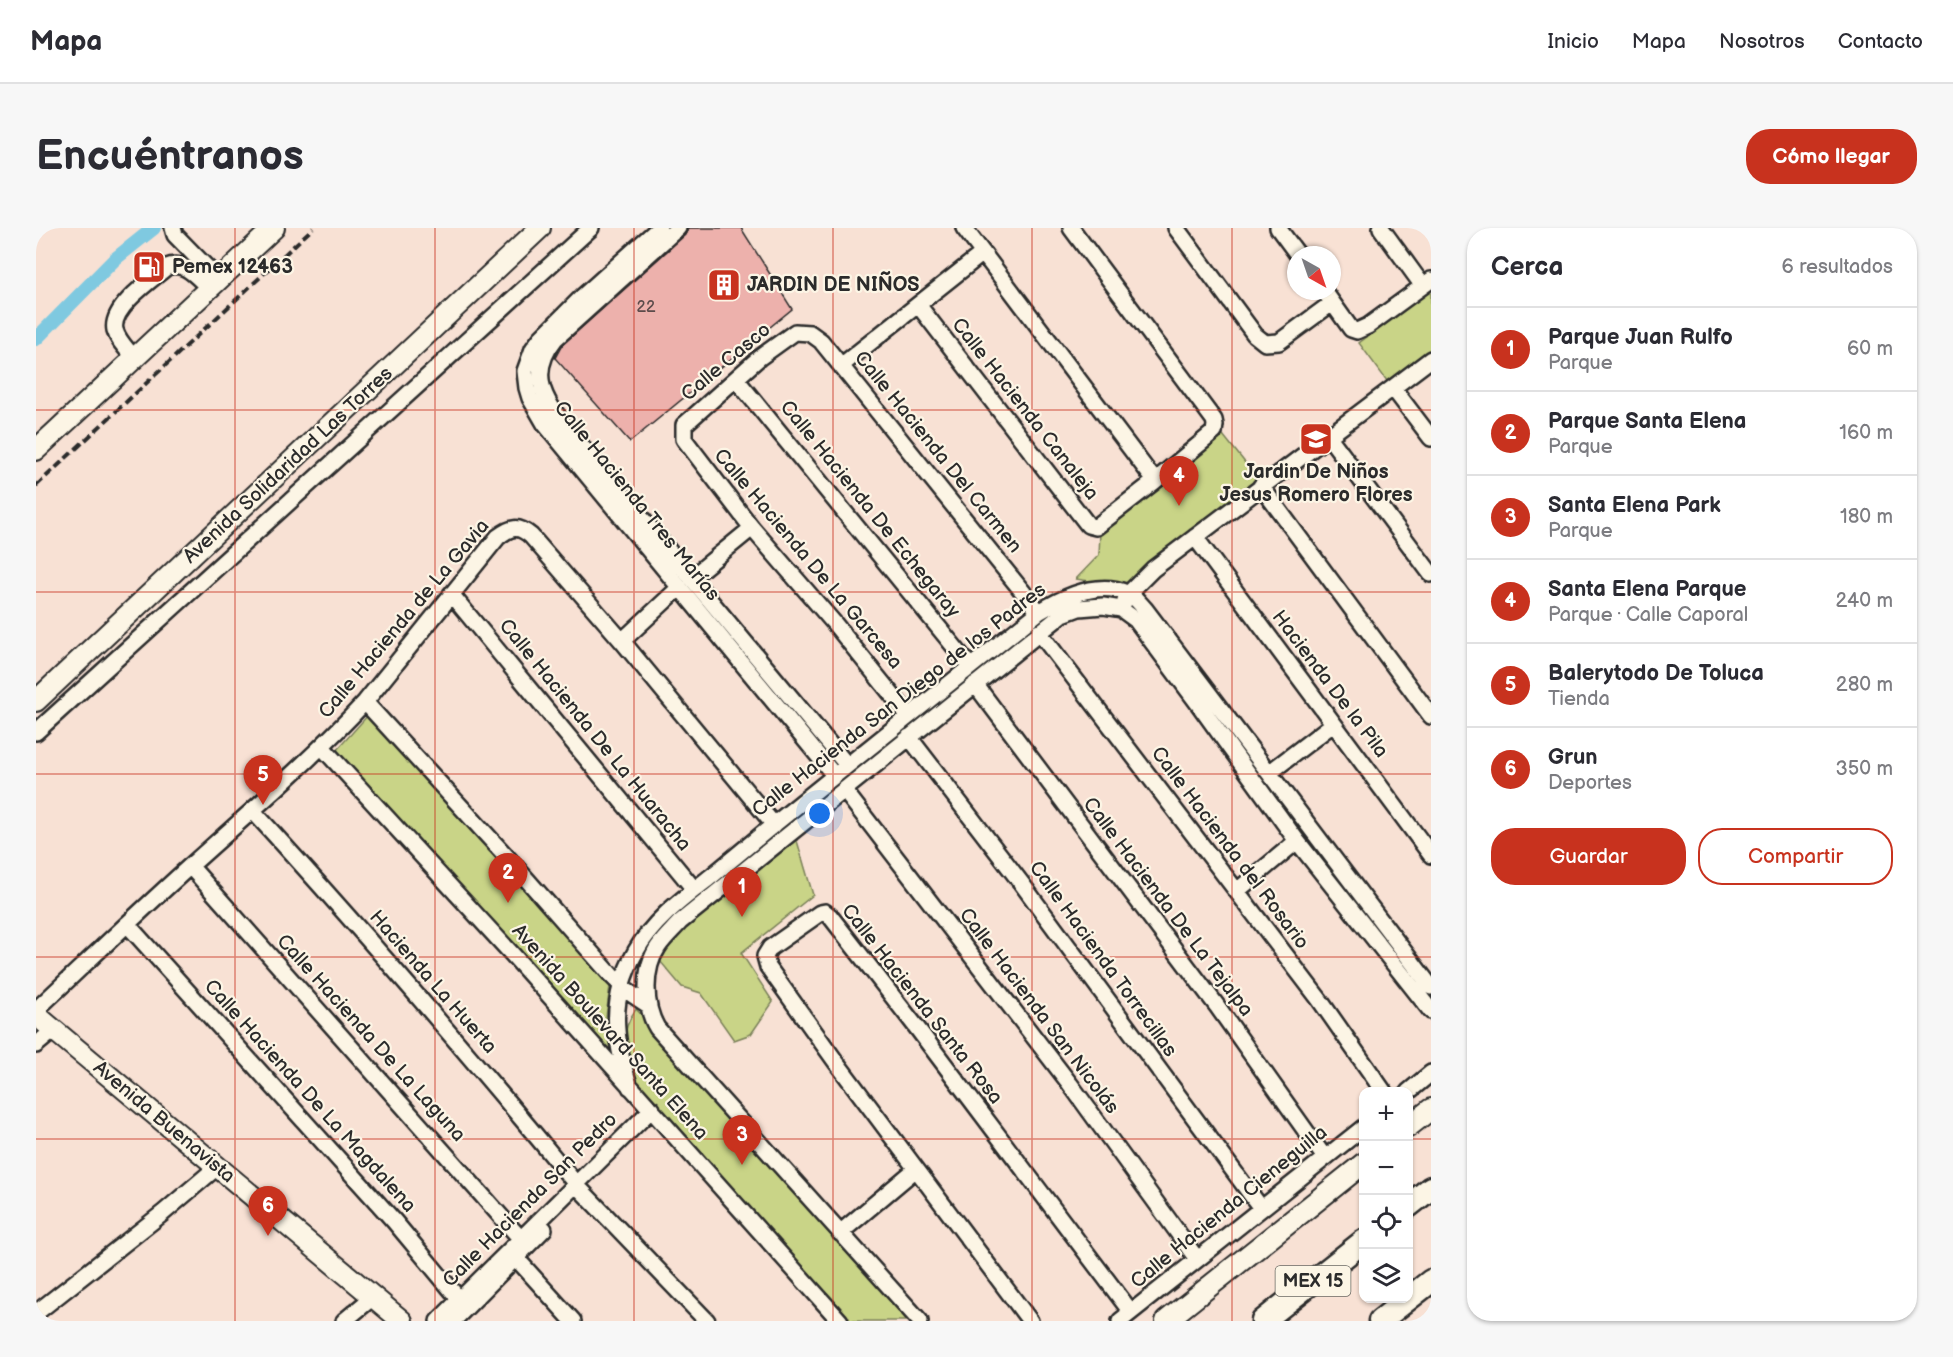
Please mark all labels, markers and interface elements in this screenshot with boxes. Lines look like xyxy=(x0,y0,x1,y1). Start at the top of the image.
text: Mapa xyxy=(30,25,102,58)
text: Inicio xyxy=(1548,29,1599,54)
text: Mapa xyxy=(1632,29,1686,54)
text: Nosotros xyxy=(1719,29,1805,54)
text: Contacto xyxy=(1838,29,1923,54)
button: Cómo llegar xyxy=(1746,129,1917,184)
text: Encuéntranos xyxy=(36,131,304,182)
north arrow xyxy=(1287,246,1341,300)
fuel station icon: Pemex 12463 xyxy=(131,249,167,285)
text: Cerca xyxy=(1491,252,1563,283)
place label: Pemex 12463 xyxy=(172,255,293,279)
text: 6 resultados xyxy=(1782,255,1893,279)
building icon: JARDIN DE NIÑOS xyxy=(706,267,742,303)
place label: JARDIN DE NIÑOS xyxy=(747,271,920,297)
house number: 22 xyxy=(637,298,656,317)
street label: Calle Hacienda Canaleja xyxy=(946,313,1104,505)
street label: Calle Casco xyxy=(677,318,775,406)
text: Parque Juan Rulfo xyxy=(1548,324,1733,351)
text: 1 xyxy=(1506,337,1515,361)
text: 60 m xyxy=(1847,337,1893,361)
street label: Calle Hacienda Del Carmen xyxy=(849,346,1027,558)
text: Parque xyxy=(1548,351,1613,375)
street label: Avenida Solidaridad Las Torres xyxy=(178,361,398,568)
street label: Calle Hacienda Tres Marías xyxy=(549,396,725,606)
street label: Calle Hacienda De Echegaray xyxy=(775,396,965,622)
text: Parque Santa Elena xyxy=(1548,408,1746,435)
school or university icon: Jardin De Niños Jesus Romero Flores xyxy=(1298,421,1334,457)
text: 2 xyxy=(1505,421,1516,445)
text: 160 m xyxy=(1839,421,1893,445)
text: Parque xyxy=(1548,435,1613,459)
street label: Calle Hacienda De La Garcesa xyxy=(709,444,907,674)
pin: 4 xyxy=(1160,456,1198,506)
place label: Jardin De Niños Jesus Romero Flores xyxy=(1219,460,1413,507)
text: Santa Elena Park xyxy=(1548,492,1721,519)
text: 3 xyxy=(1505,505,1516,529)
text: 180 m xyxy=(1840,505,1893,529)
street label: Calle Hacienda de La Gavia xyxy=(314,515,494,723)
text: Parque xyxy=(1548,519,1613,543)
text: Santa Elena Parque xyxy=(1548,576,1746,603)
street label: Calle Hacienda San Diego de los Padres xyxy=(747,578,1051,822)
text: 4 xyxy=(1505,589,1516,613)
text: 240 m xyxy=(1836,589,1893,613)
text: Parque · Calle Caporal xyxy=(1548,603,1748,627)
street label: Hacienda De la Pila xyxy=(1267,606,1393,762)
street label: Calle Hacienda De La Huaracha xyxy=(494,614,696,856)
text: Balerytodo De Toluca xyxy=(1548,660,1764,687)
text: 5 xyxy=(1505,673,1516,697)
text: 280 m xyxy=(1836,673,1893,697)
text: Tienda xyxy=(1548,687,1610,711)
street label: Calle Hacienda del Rosario xyxy=(1146,742,1314,954)
text: Grun xyxy=(1548,744,1598,771)
pin: 5 xyxy=(244,756,282,805)
text: 6 xyxy=(1504,757,1517,781)
text: 350 m xyxy=(1836,757,1893,781)
text: Deportes xyxy=(1548,771,1632,795)
street label: Calle Hacienda De La Tejalpa xyxy=(1078,793,1258,1021)
your location xyxy=(805,799,834,828)
button: Guardar xyxy=(1491,828,1686,885)
button: Compartir xyxy=(1698,828,1893,885)
pin: 2 xyxy=(488,854,528,903)
street label: Calle Hacienda Torrecillas xyxy=(1024,856,1182,1062)
pin: 1 xyxy=(722,868,762,917)
street label: Calle Hacienda Santa Rosa xyxy=(836,899,1008,1109)
street label: Calle Hacienda San Nicolás xyxy=(954,903,1124,1119)
street label: Hacienda La Huerta xyxy=(364,905,502,1059)
street label: Avenida Boulevard Santa Elena xyxy=(507,919,713,1145)
street label: Calle Hacienda De La Laguna xyxy=(271,929,471,1147)
street label: Calle Hacienda De La Magdalena xyxy=(199,975,421,1217)
street label: Avenida Buenavista xyxy=(88,1056,240,1188)
map controls xyxy=(1359,1087,1413,1303)
button: + xyxy=(1359,1087,1413,1141)
street label: Calle Hacienda San Pedro xyxy=(438,1108,622,1292)
pin: 3 xyxy=(722,1116,762,1165)
street label: Calle Hacienda Cieneguilla xyxy=(1126,1120,1332,1294)
button: − xyxy=(1359,1141,1413,1195)
pin: 6 xyxy=(248,1186,288,1236)
button: locate xyxy=(1359,1195,1413,1249)
button: layers xyxy=(1359,1249,1413,1303)
road number: MEX 15 xyxy=(1276,1266,1350,1296)

